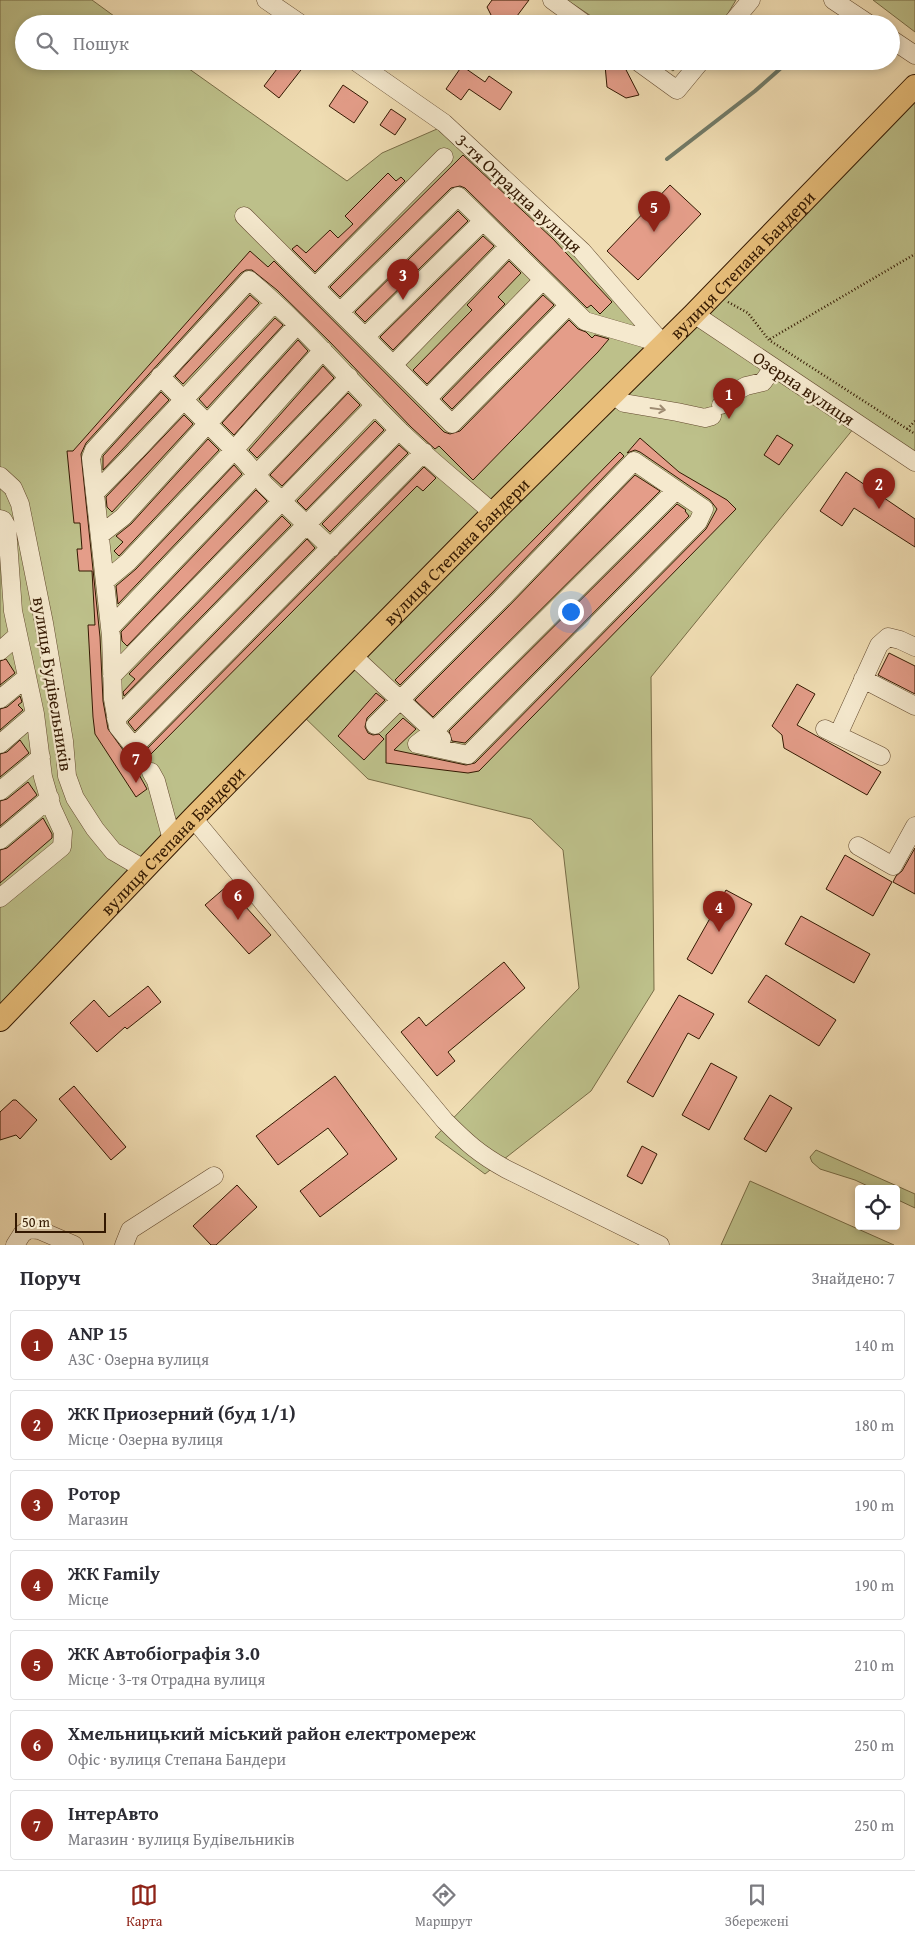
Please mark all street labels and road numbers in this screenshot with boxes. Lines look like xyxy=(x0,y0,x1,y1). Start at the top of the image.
street label: 3-тя Отрадна вулиця xyxy=(449,127,589,259)
street label: вулиця Степана Бандери xyxy=(663,184,821,345)
street label: Озерна вулиця xyxy=(748,344,860,432)
street label: вулиця Степана Бандери xyxy=(376,471,535,631)
street label: вулиця Будівельників xyxy=(26,595,80,773)
street label: вулиця Степана Бандери xyxy=(94,759,251,921)

